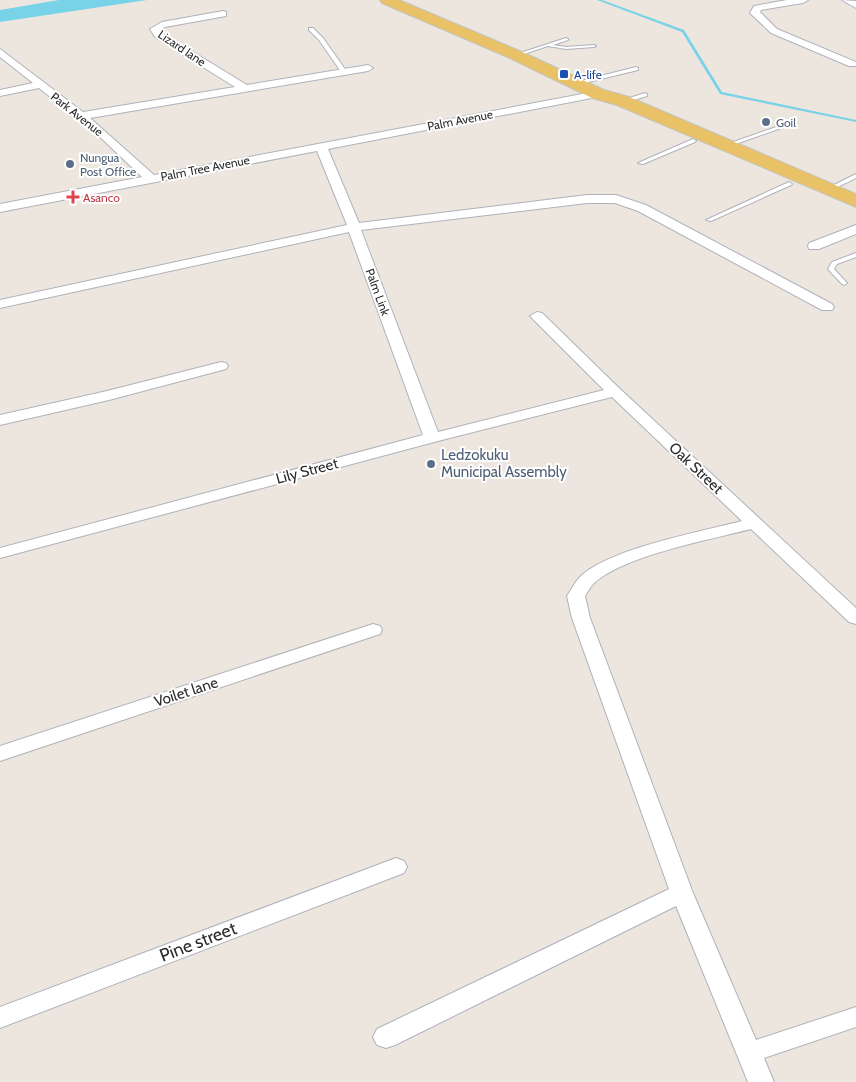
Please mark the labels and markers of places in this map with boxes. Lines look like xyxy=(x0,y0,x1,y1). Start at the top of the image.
place label: A-life xyxy=(574,67,602,82)
marker: A-life xyxy=(558,68,570,80)
place label: Goil xyxy=(776,115,796,130)
marker: Goil xyxy=(760,116,772,128)
place label: Nungua Post Office xyxy=(80,150,136,179)
marker: Nungua Post Office xyxy=(64,158,76,170)
place label: Asanco xyxy=(83,190,120,205)
marker: Asanco xyxy=(67,191,79,203)
place label: Ledzokuku Municipal Assembly xyxy=(441,446,567,481)
marker: Ledzokuku Municipal Assembly xyxy=(425,458,437,470)

